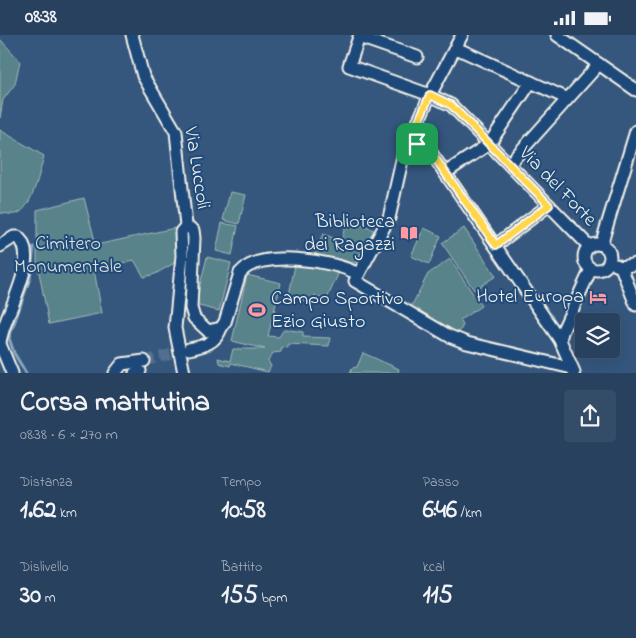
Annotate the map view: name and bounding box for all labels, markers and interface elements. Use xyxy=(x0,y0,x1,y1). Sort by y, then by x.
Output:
text: 08:38 xyxy=(25,4,57,31)
pin xyxy=(396,123,438,165)
street label: Via Luccoli xyxy=(175,124,217,211)
icon: arrive xyxy=(403,130,431,158)
street label: Via del Forte xyxy=(511,140,603,234)
place label: Biblioteca dei Ragazzi xyxy=(304,208,395,261)
library icon: Biblioteca dei Ragazzi xyxy=(399,223,419,243)
park label: Cimitero Monumentale xyxy=(14,230,122,282)
place label: Hotel Europa xyxy=(476,283,584,312)
place label: Campo Sportivo Ezio Giusto xyxy=(271,285,403,337)
hotel icon: Hotel Europa xyxy=(588,287,608,307)
sports icon: Campo Sportivo Ezio Giusto xyxy=(247,300,267,320)
map controls xyxy=(575,313,620,358)
button: layers xyxy=(575,313,620,358)
text: Corsa mattutina xyxy=(20,383,210,424)
button: share xyxy=(564,390,616,442)
text: 08:38 · 6 × 270 m xyxy=(20,423,118,447)
text: Distanza xyxy=(20,472,73,493)
text: Tempo xyxy=(221,472,261,493)
text: Passo xyxy=(423,472,459,493)
text: 1.62 xyxy=(20,493,56,529)
text: 10:58 xyxy=(221,493,266,529)
text: 6:46 xyxy=(423,493,457,529)
text: km xyxy=(56,503,77,524)
text: /km xyxy=(457,503,482,524)
text: Dislivello xyxy=(20,557,69,578)
text: Battito xyxy=(221,557,262,578)
text: kcal xyxy=(423,557,445,578)
text: 30 xyxy=(20,578,41,614)
text: 155 xyxy=(221,578,258,614)
text: 115 xyxy=(423,578,453,614)
text: m xyxy=(41,588,56,609)
text: bpm xyxy=(258,588,287,609)

